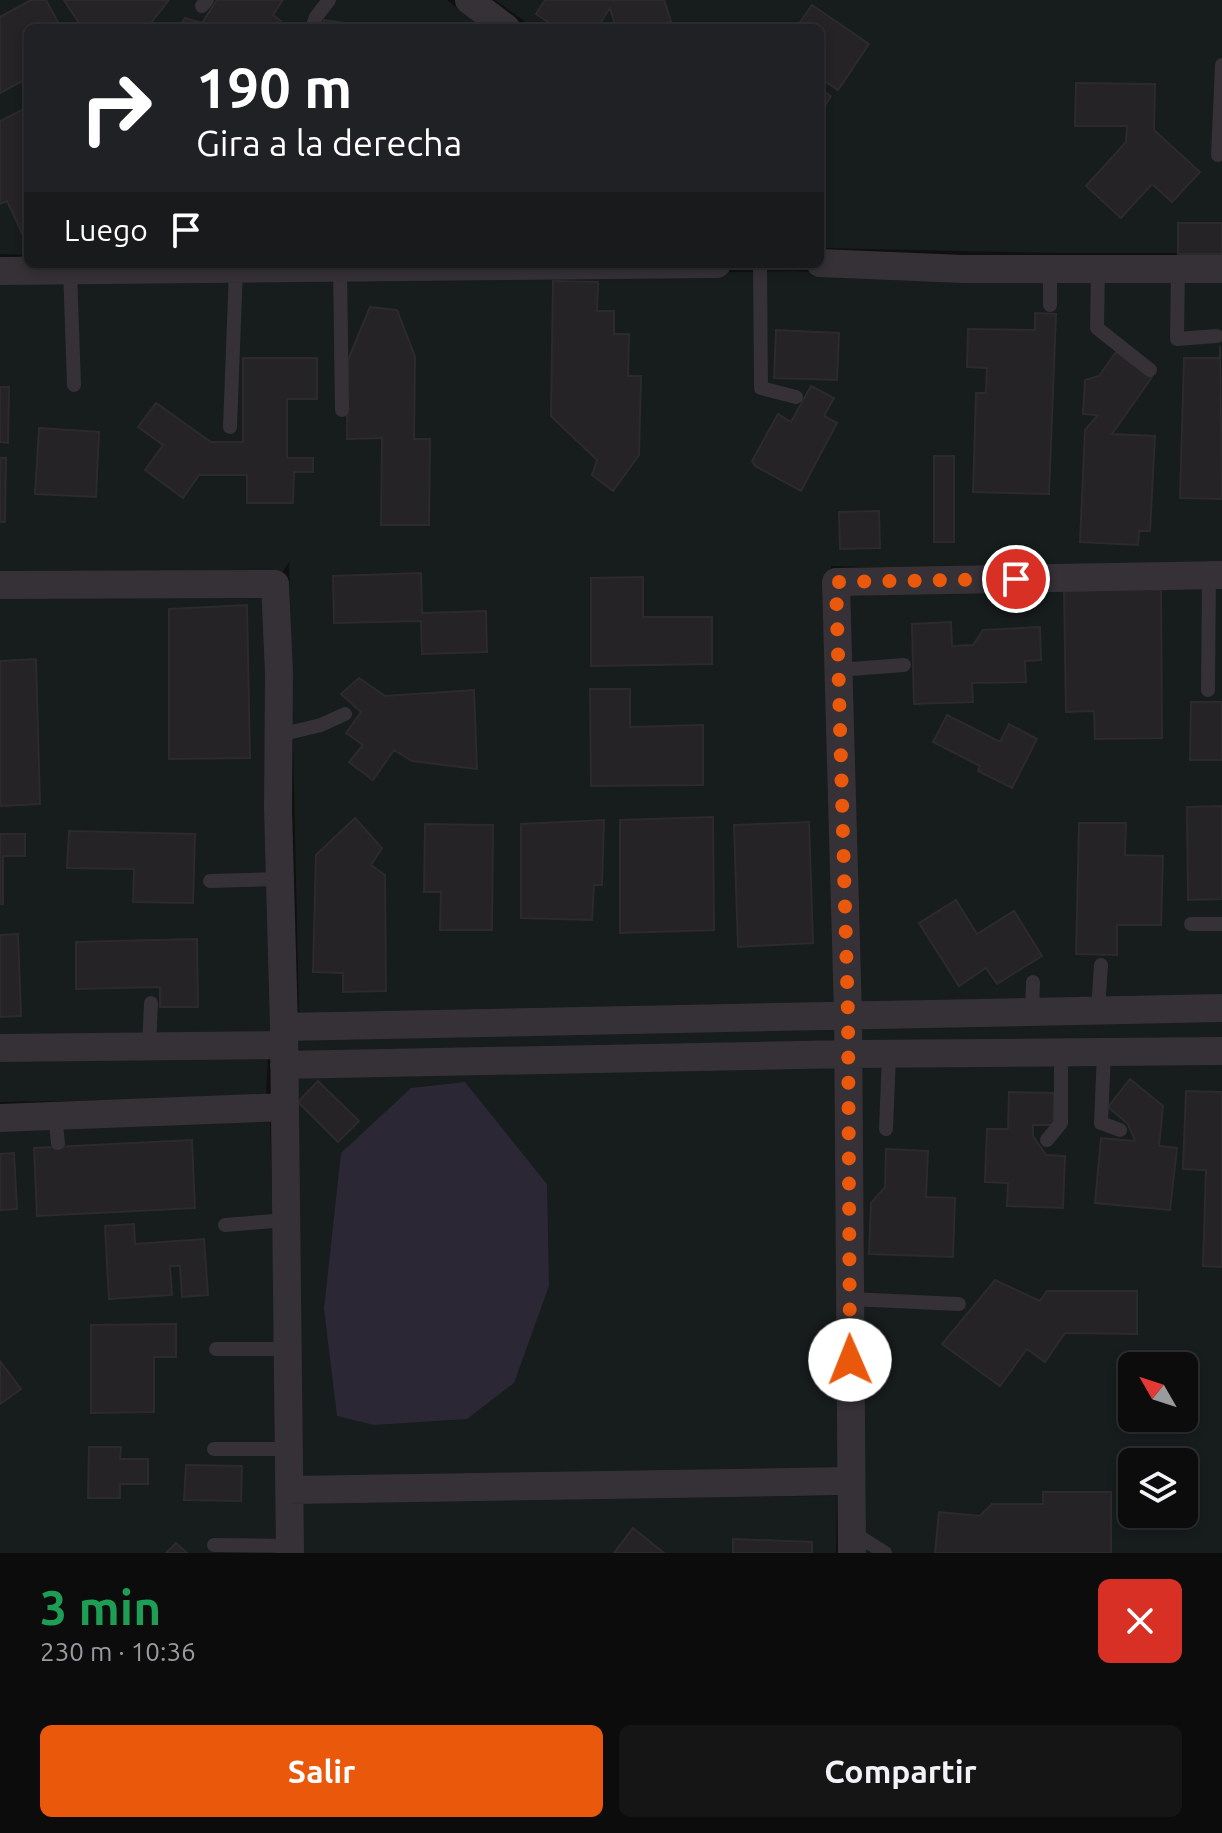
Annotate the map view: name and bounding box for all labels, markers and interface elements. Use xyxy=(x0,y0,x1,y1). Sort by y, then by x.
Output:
icon: right xyxy=(64,56,168,160)
text: 190 m xyxy=(196,56,352,119)
text: Gira a la derecha xyxy=(196,122,462,163)
icon: arrive xyxy=(164,208,208,252)
text: Luego xyxy=(64,213,148,247)
pin xyxy=(982,545,1050,613)
icon: arrive xyxy=(994,557,1038,601)
position arrow xyxy=(808,1318,892,1402)
north arrow xyxy=(1118,1352,1198,1432)
map controls xyxy=(1118,1352,1198,1528)
button: layers xyxy=(1118,1448,1198,1528)
button: close xyxy=(1098,1579,1182,1663)
text: 3 min xyxy=(40,1580,161,1634)
text: 230 m · 10:36 xyxy=(40,1637,196,1666)
button: Salir xyxy=(40,1725,603,1817)
button: Compartir xyxy=(619,1725,1182,1817)

